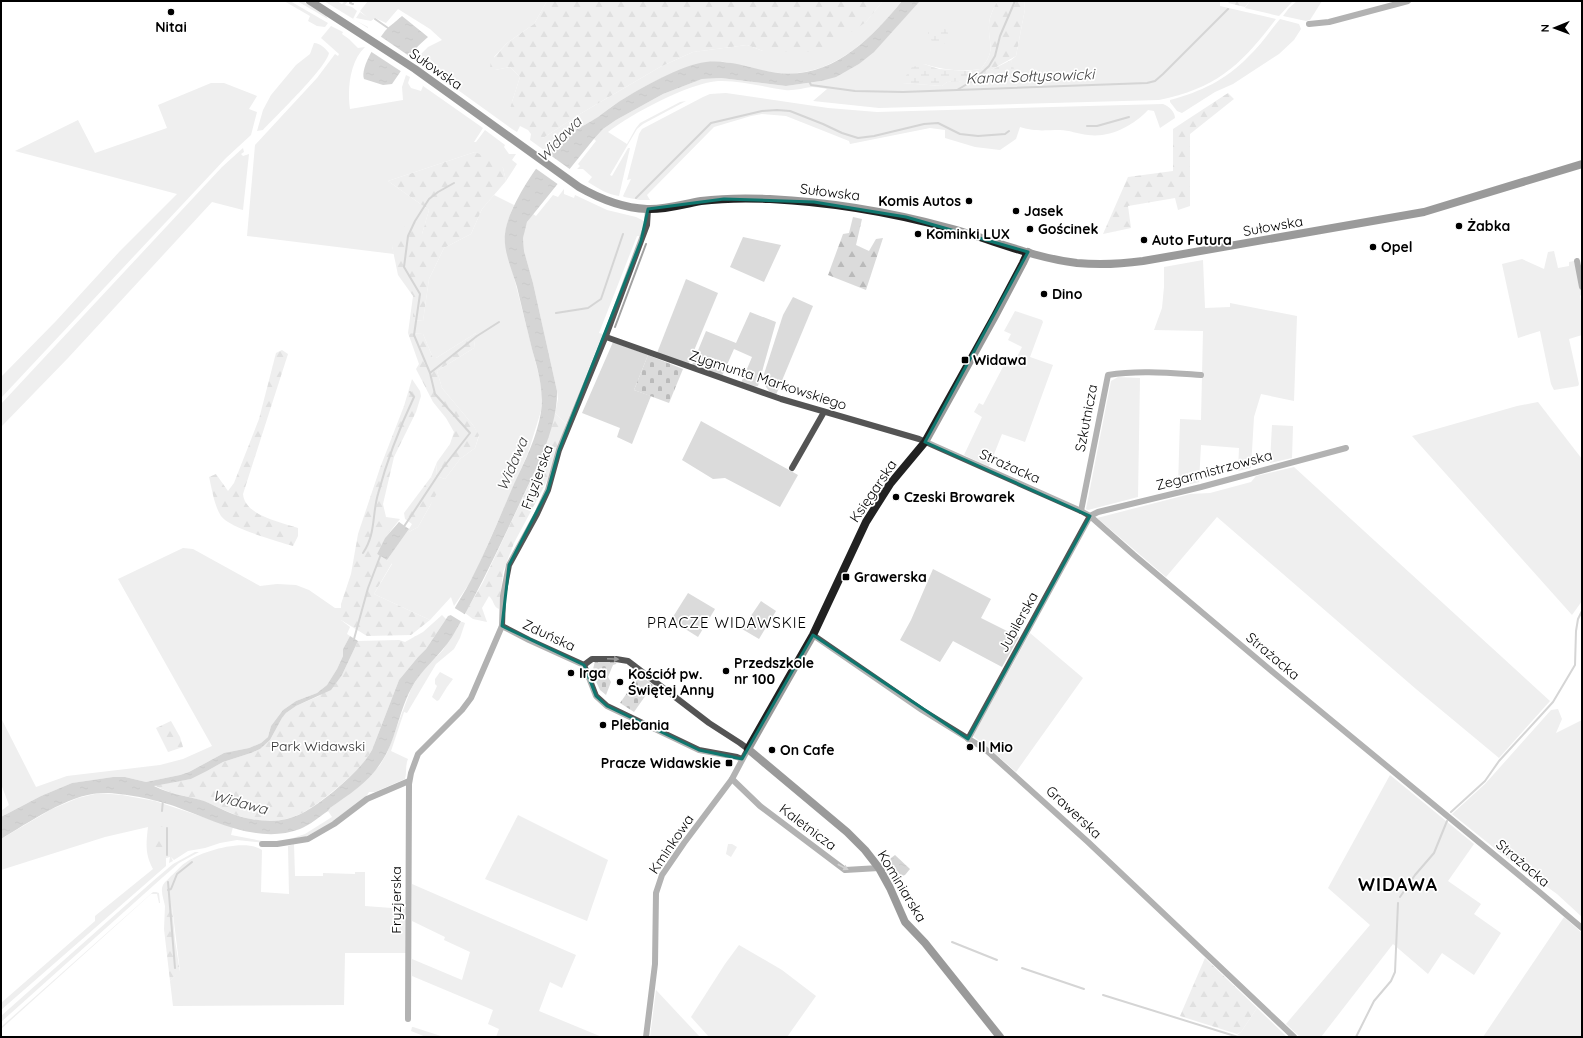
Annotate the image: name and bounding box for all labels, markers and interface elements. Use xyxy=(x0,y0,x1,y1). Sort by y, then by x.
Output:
marker: Nitai xyxy=(166,7,176,17)
north arrow xyxy=(1535,8,1575,48)
place label: Nitai xyxy=(155,18,187,36)
text: N xyxy=(1538,24,1552,32)
street label: Sułowska xyxy=(406,44,466,94)
water label: Kanał Sołtysowicki xyxy=(965,64,1096,88)
water label: Widawa xyxy=(533,112,586,166)
street label: Sułowska xyxy=(799,179,861,205)
place label: Komis Autos xyxy=(878,192,961,210)
marker: Komis Autos xyxy=(964,196,974,206)
place label: Jasek xyxy=(1024,202,1064,220)
marker: Jasek xyxy=(1011,206,1021,216)
street label: Sułowska xyxy=(1242,212,1304,240)
place label: Żabka xyxy=(1467,217,1510,235)
place label: Gościnek xyxy=(1038,220,1098,238)
marker: Żabka xyxy=(1454,221,1464,231)
marker: Gościnek xyxy=(1025,224,1035,234)
place label: Kominki LUX xyxy=(926,225,1010,243)
marker: Kominki LUX xyxy=(913,229,923,239)
place label: Auto Futura xyxy=(1152,231,1232,249)
marker: Auto Futura xyxy=(1139,235,1149,245)
place label: Opel xyxy=(1381,238,1412,256)
marker: Opel xyxy=(1368,242,1378,252)
place label: Dino xyxy=(1052,285,1083,303)
marker: Dino xyxy=(1039,289,1049,299)
street label: Zygmunta Markowskiego xyxy=(687,346,849,414)
place label: Widawa xyxy=(973,351,1027,369)
marker: Widawa xyxy=(960,355,970,365)
street label: Szkutnicza xyxy=(1071,383,1101,453)
water label: Widawa xyxy=(492,434,532,494)
street label: Fryzjerska xyxy=(517,442,557,512)
street label: Strażacka xyxy=(977,445,1043,487)
street label: Zegarmistrzowska xyxy=(1154,446,1274,494)
street label: Księgarska xyxy=(845,456,901,526)
place label: Czeski Browarek xyxy=(904,488,1015,506)
marker: Czeski Browarek xyxy=(891,492,901,502)
place label: Grawerska xyxy=(854,568,927,586)
marker: Grawerska xyxy=(841,572,851,582)
street label: Jubilerska xyxy=(994,589,1042,655)
district label: PRACZE WIDAWSKIE xyxy=(647,613,807,632)
street label: Zduńska xyxy=(520,615,578,655)
street label: Strażacka xyxy=(1242,628,1304,684)
place label: Przedszkole nr 100 xyxy=(734,654,814,688)
one-way arrow xyxy=(607,655,619,662)
place label: Irga xyxy=(579,664,606,682)
place label: Kościół pw. Świętej Anny xyxy=(628,665,714,699)
marker: Przedszkole nr 100 xyxy=(721,666,731,676)
marker: Irga xyxy=(566,668,576,678)
marker: Kościół pw. Świętej Anny xyxy=(615,677,625,687)
place label: Plebania xyxy=(611,716,669,734)
marker: Plebania xyxy=(598,720,608,730)
park label: Park Widawski xyxy=(271,737,365,755)
place label: Il Mio xyxy=(978,738,1013,756)
place label: On Cafe xyxy=(780,741,834,759)
marker: Il Mio xyxy=(965,742,975,752)
marker: On Cafe xyxy=(767,745,777,755)
place label: Pracze Widawskie xyxy=(601,754,721,772)
marker: Pracze Widawskie xyxy=(724,758,734,768)
street label: Grawerska xyxy=(1042,782,1106,842)
water label: Widawa xyxy=(210,786,270,819)
street label: Kaletnicza xyxy=(776,800,840,854)
street label: Kminkowa xyxy=(645,811,697,877)
street label: Strażacka xyxy=(1492,835,1554,891)
street label: Kominiarska xyxy=(873,847,931,925)
one-way arrow xyxy=(837,864,849,870)
street label: Fryzjerska xyxy=(387,866,405,934)
district label: WIDAWA xyxy=(1358,873,1438,896)

